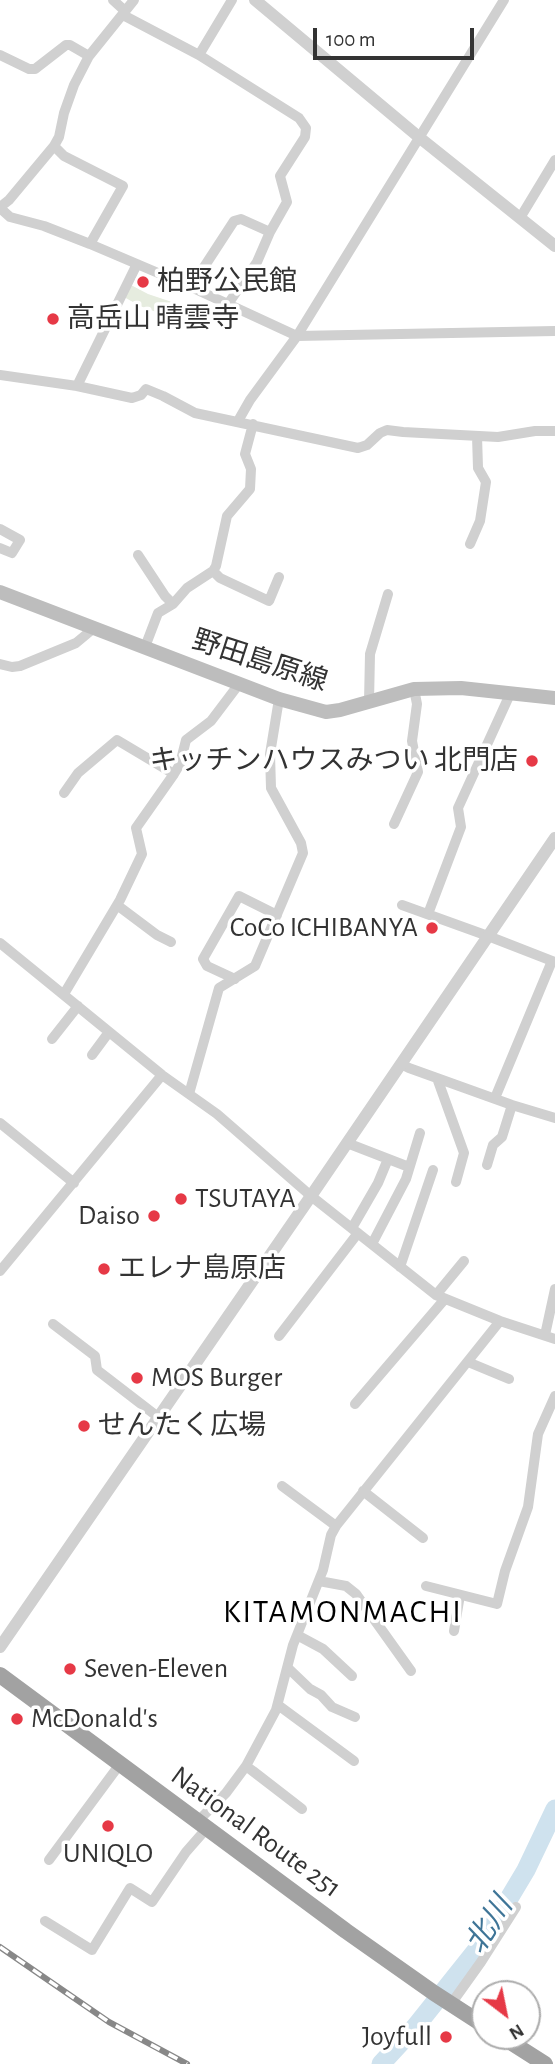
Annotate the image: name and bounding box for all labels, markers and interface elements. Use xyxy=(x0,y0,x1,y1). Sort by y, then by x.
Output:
scale bar xyxy=(317,14,478,58)
text: 100 m xyxy=(326,29,376,50)
place label: 柏野公民館 xyxy=(157,265,297,299)
marker: 柏野公民館 xyxy=(135,274,151,290)
place label: 高岳山 晴雲寺 xyxy=(67,302,240,336)
marker: 高岳山 晴雲寺 xyxy=(45,311,61,327)
street label: 野田島原線 xyxy=(188,623,332,699)
place label: キッチンハウスみつい 北門店 xyxy=(149,744,518,778)
marker: キッチンハウスみつい 北門店 xyxy=(524,753,540,769)
place label: CoCo ICHIBANYA xyxy=(230,911,418,945)
marker: CoCo ICHIBANYA xyxy=(424,920,440,936)
place label: TSUTAYA xyxy=(195,1182,296,1216)
marker: TSUTAYA xyxy=(173,1191,189,1207)
place label: Daiso xyxy=(78,1199,140,1233)
marker: Daiso xyxy=(146,1208,162,1224)
place label: エレナ島原店 xyxy=(118,1252,286,1286)
marker: エレナ島原店 xyxy=(96,1261,112,1277)
place label: MOS Burger xyxy=(151,1361,282,1395)
marker: MOS Burger xyxy=(129,1370,145,1386)
place label: せんたく広場 xyxy=(98,1409,266,1443)
marker: せんたく広場 xyxy=(76,1418,92,1434)
district label: KITAMONMACHI xyxy=(225,1593,461,1631)
place label: Seven-Eleven xyxy=(84,1652,228,1686)
marker: Seven-Eleven xyxy=(62,1661,78,1677)
place label: McDonald's xyxy=(31,1702,158,1736)
marker: McDonald's xyxy=(9,1711,25,1727)
street label: National Route 251 xyxy=(164,1759,348,1905)
marker: UNIQLO xyxy=(100,1818,116,1834)
place label: UNIQLO xyxy=(63,1837,153,1871)
water label: 北川 xyxy=(458,1890,520,1960)
north arrow xyxy=(471,1980,541,2050)
place label: Joyfull xyxy=(362,2020,432,2054)
text: N xyxy=(506,2020,527,2043)
marker: Joyfull xyxy=(438,2029,454,2045)

